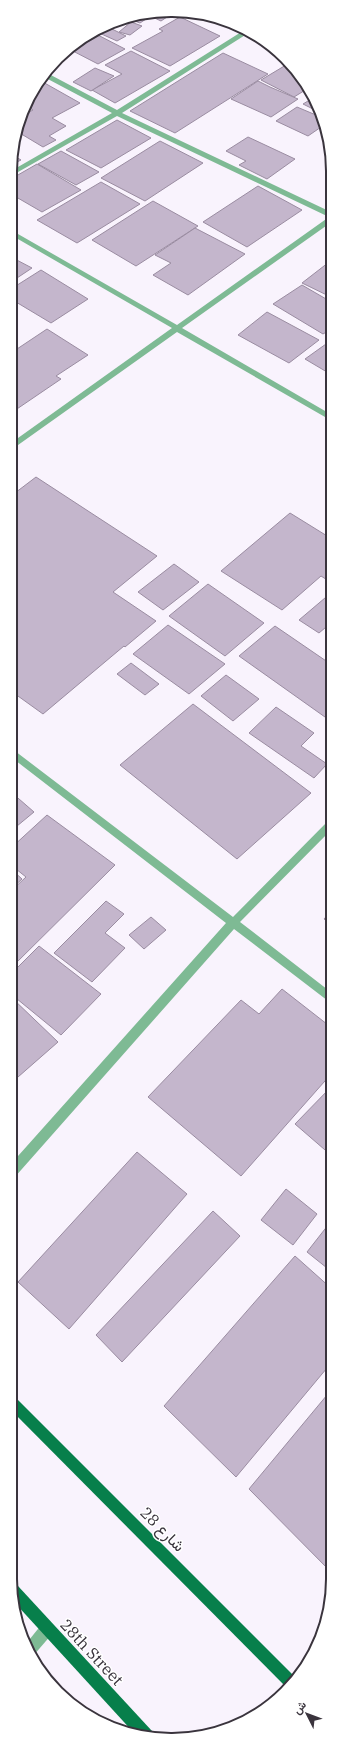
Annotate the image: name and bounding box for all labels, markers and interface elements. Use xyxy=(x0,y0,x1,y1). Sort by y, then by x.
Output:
street label: شارع 28 xyxy=(135,1502,190,1557)
street label: 28th Street xyxy=(56,1615,128,1690)
north arrow xyxy=(287,1694,327,1734)
text: ش xyxy=(290,1698,309,1717)

